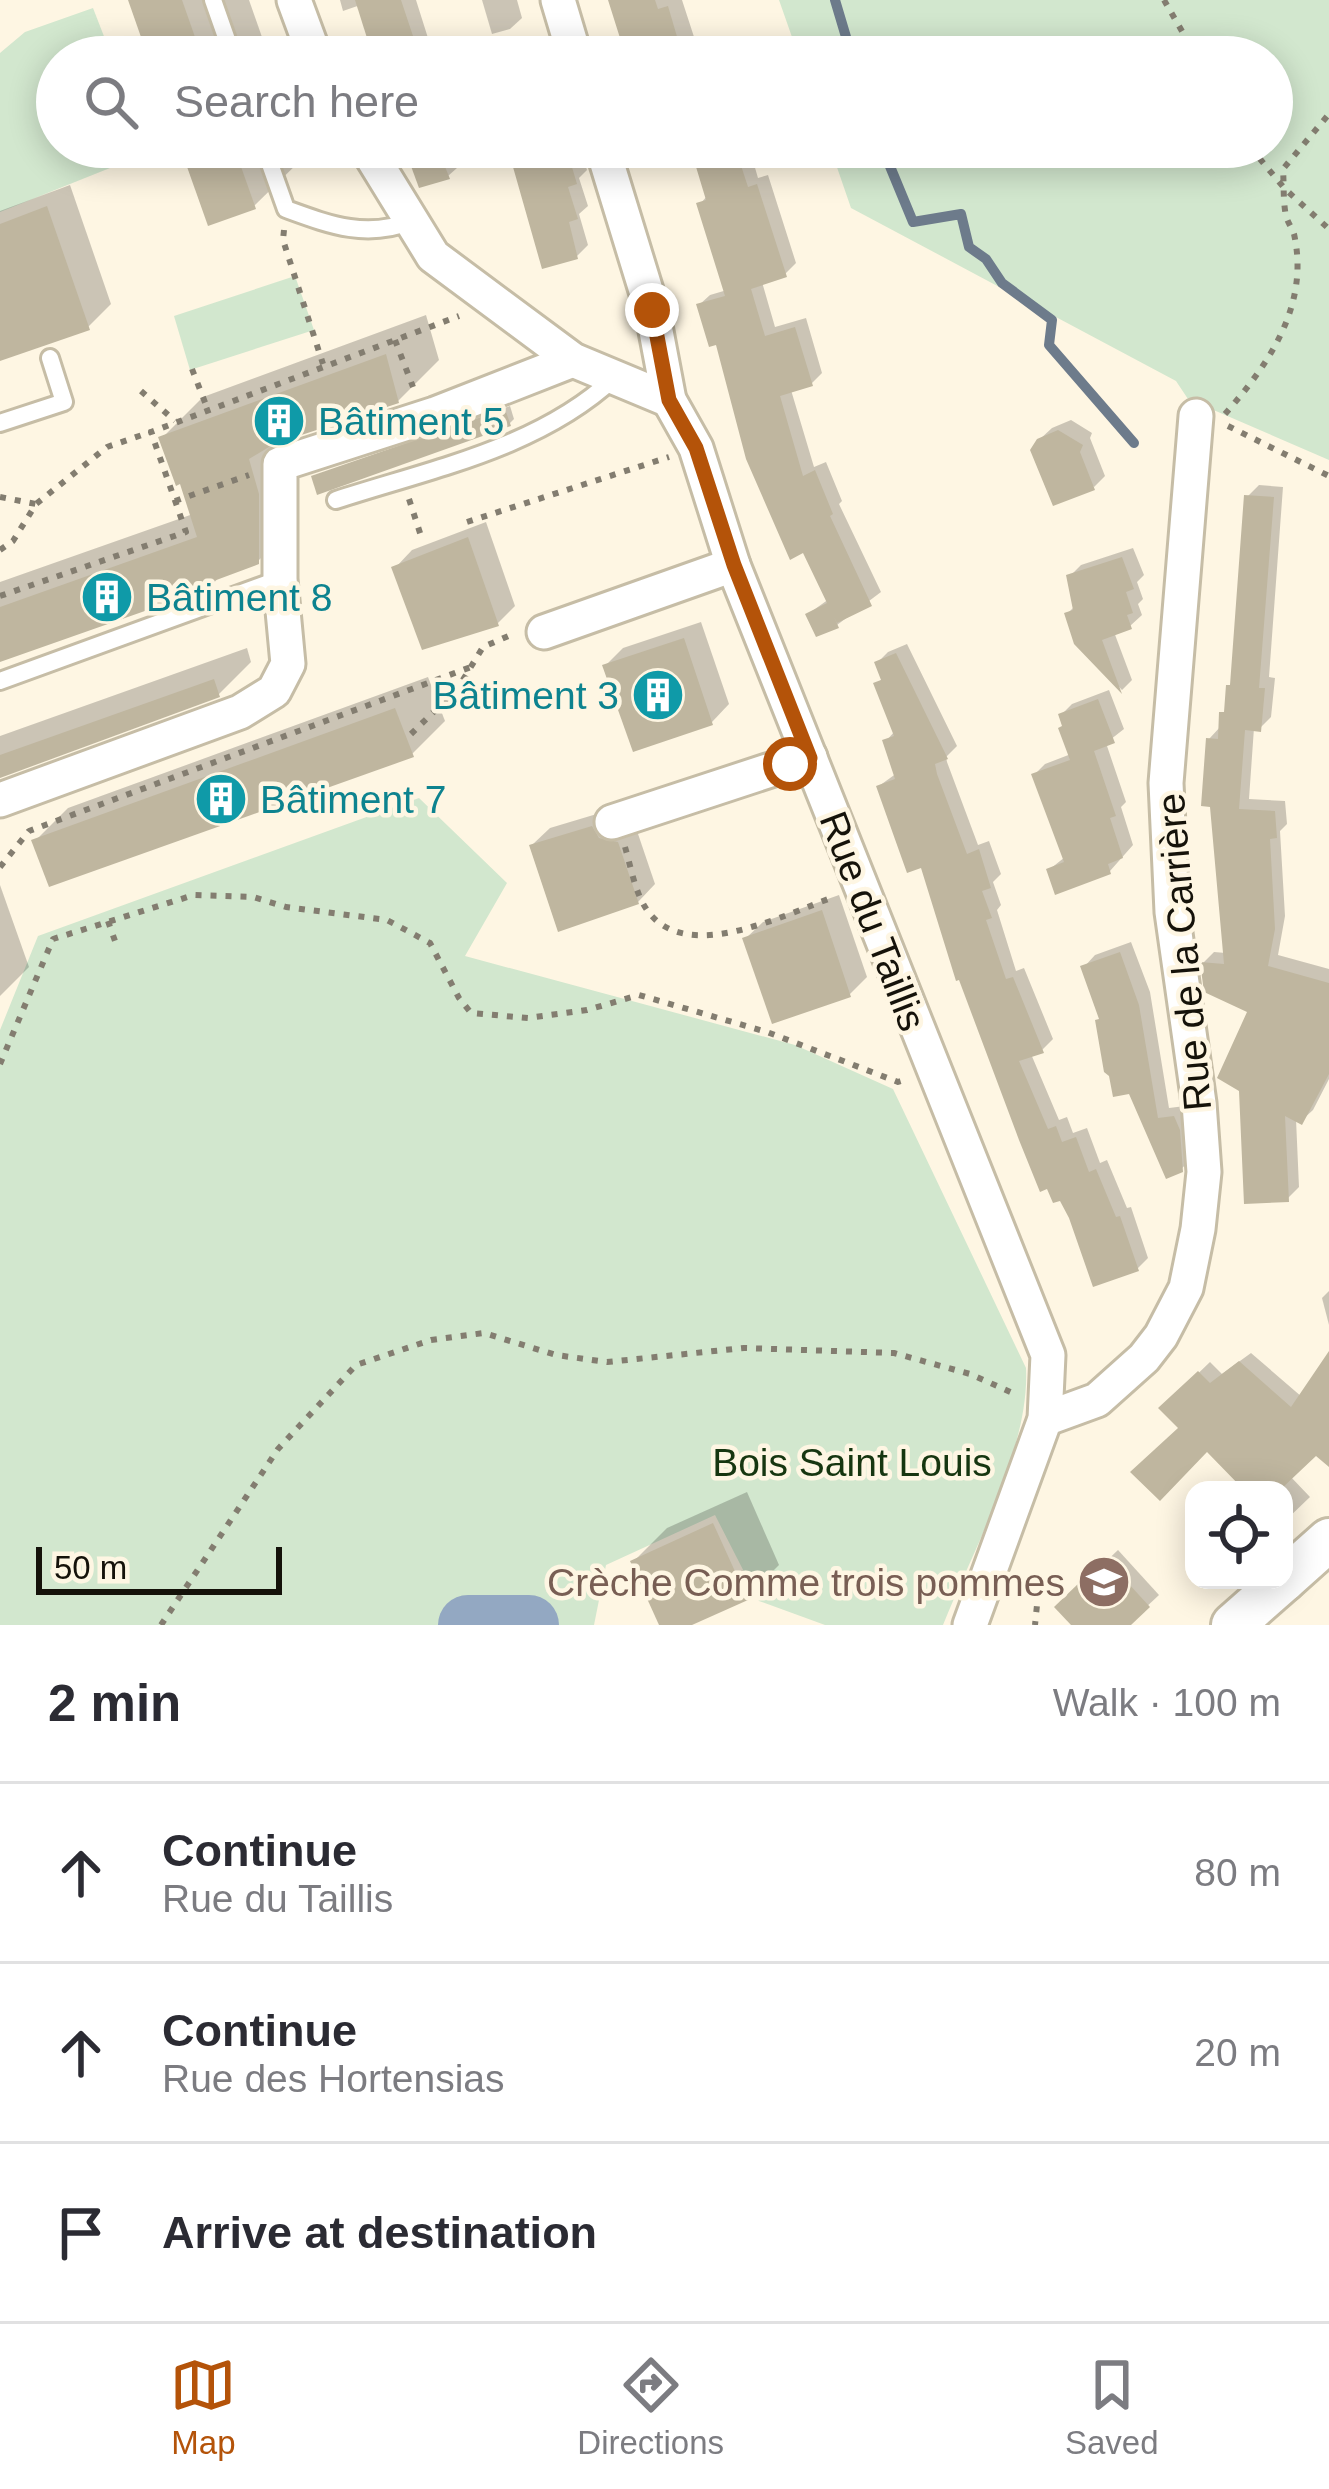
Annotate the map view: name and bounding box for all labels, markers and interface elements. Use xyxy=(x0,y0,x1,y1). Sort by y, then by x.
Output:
search box xyxy=(36,36,1293,168)
icon: search xyxy=(78,69,144,135)
text: Search here xyxy=(174,76,419,127)
route end xyxy=(625,283,679,337)
building icon: Bâtiment 5 xyxy=(251,393,307,449)
place label: Bâtiment 5 xyxy=(318,400,504,443)
building icon: Bâtiment 8 xyxy=(79,569,135,625)
place label: Bâtiment 8 xyxy=(146,576,332,619)
building icon: Bâtiment 3 xyxy=(630,667,686,723)
place label: Bâtiment 3 xyxy=(433,674,619,717)
route start xyxy=(763,737,817,791)
building icon: Bâtiment 7 xyxy=(193,771,249,827)
place label: Bâtiment 7 xyxy=(260,778,446,821)
street label: Rue de la Carrière xyxy=(1149,791,1219,1113)
street label: Rue du Taillis xyxy=(811,805,935,1037)
park label: Bois Saint Louis xyxy=(712,1441,992,1484)
map controls xyxy=(1185,1481,1293,1589)
button: locate xyxy=(1185,1481,1293,1589)
scale bar xyxy=(36,1541,282,1594)
text: 50 m xyxy=(54,1549,127,1586)
school or university icon: Crèche Comme trois pommes xyxy=(1076,1554,1132,1610)
place label: Crèche Comme trois pommes xyxy=(547,1561,1065,1604)
text: 2 min xyxy=(48,1675,181,1732)
text: Walk · 100 m xyxy=(1053,1681,1281,1724)
text: Continue xyxy=(162,1825,357,1876)
icon: ahead xyxy=(48,1840,114,1906)
text: 80 m xyxy=(1194,1851,1281,1894)
text: Rue du Taillis xyxy=(162,1877,393,1920)
text: Continue xyxy=(162,2005,357,2056)
icon: ahead xyxy=(48,2020,114,2086)
text: 20 m xyxy=(1194,2031,1281,2074)
text: Rue des Hortensias xyxy=(162,2057,505,2100)
icon: arrive xyxy=(48,2200,114,2266)
text: Arrive at destination xyxy=(162,2207,597,2258)
tab: Map xyxy=(170,2352,236,2462)
tab: Directions xyxy=(577,2352,724,2462)
tab: Saved xyxy=(1065,2352,1159,2462)

